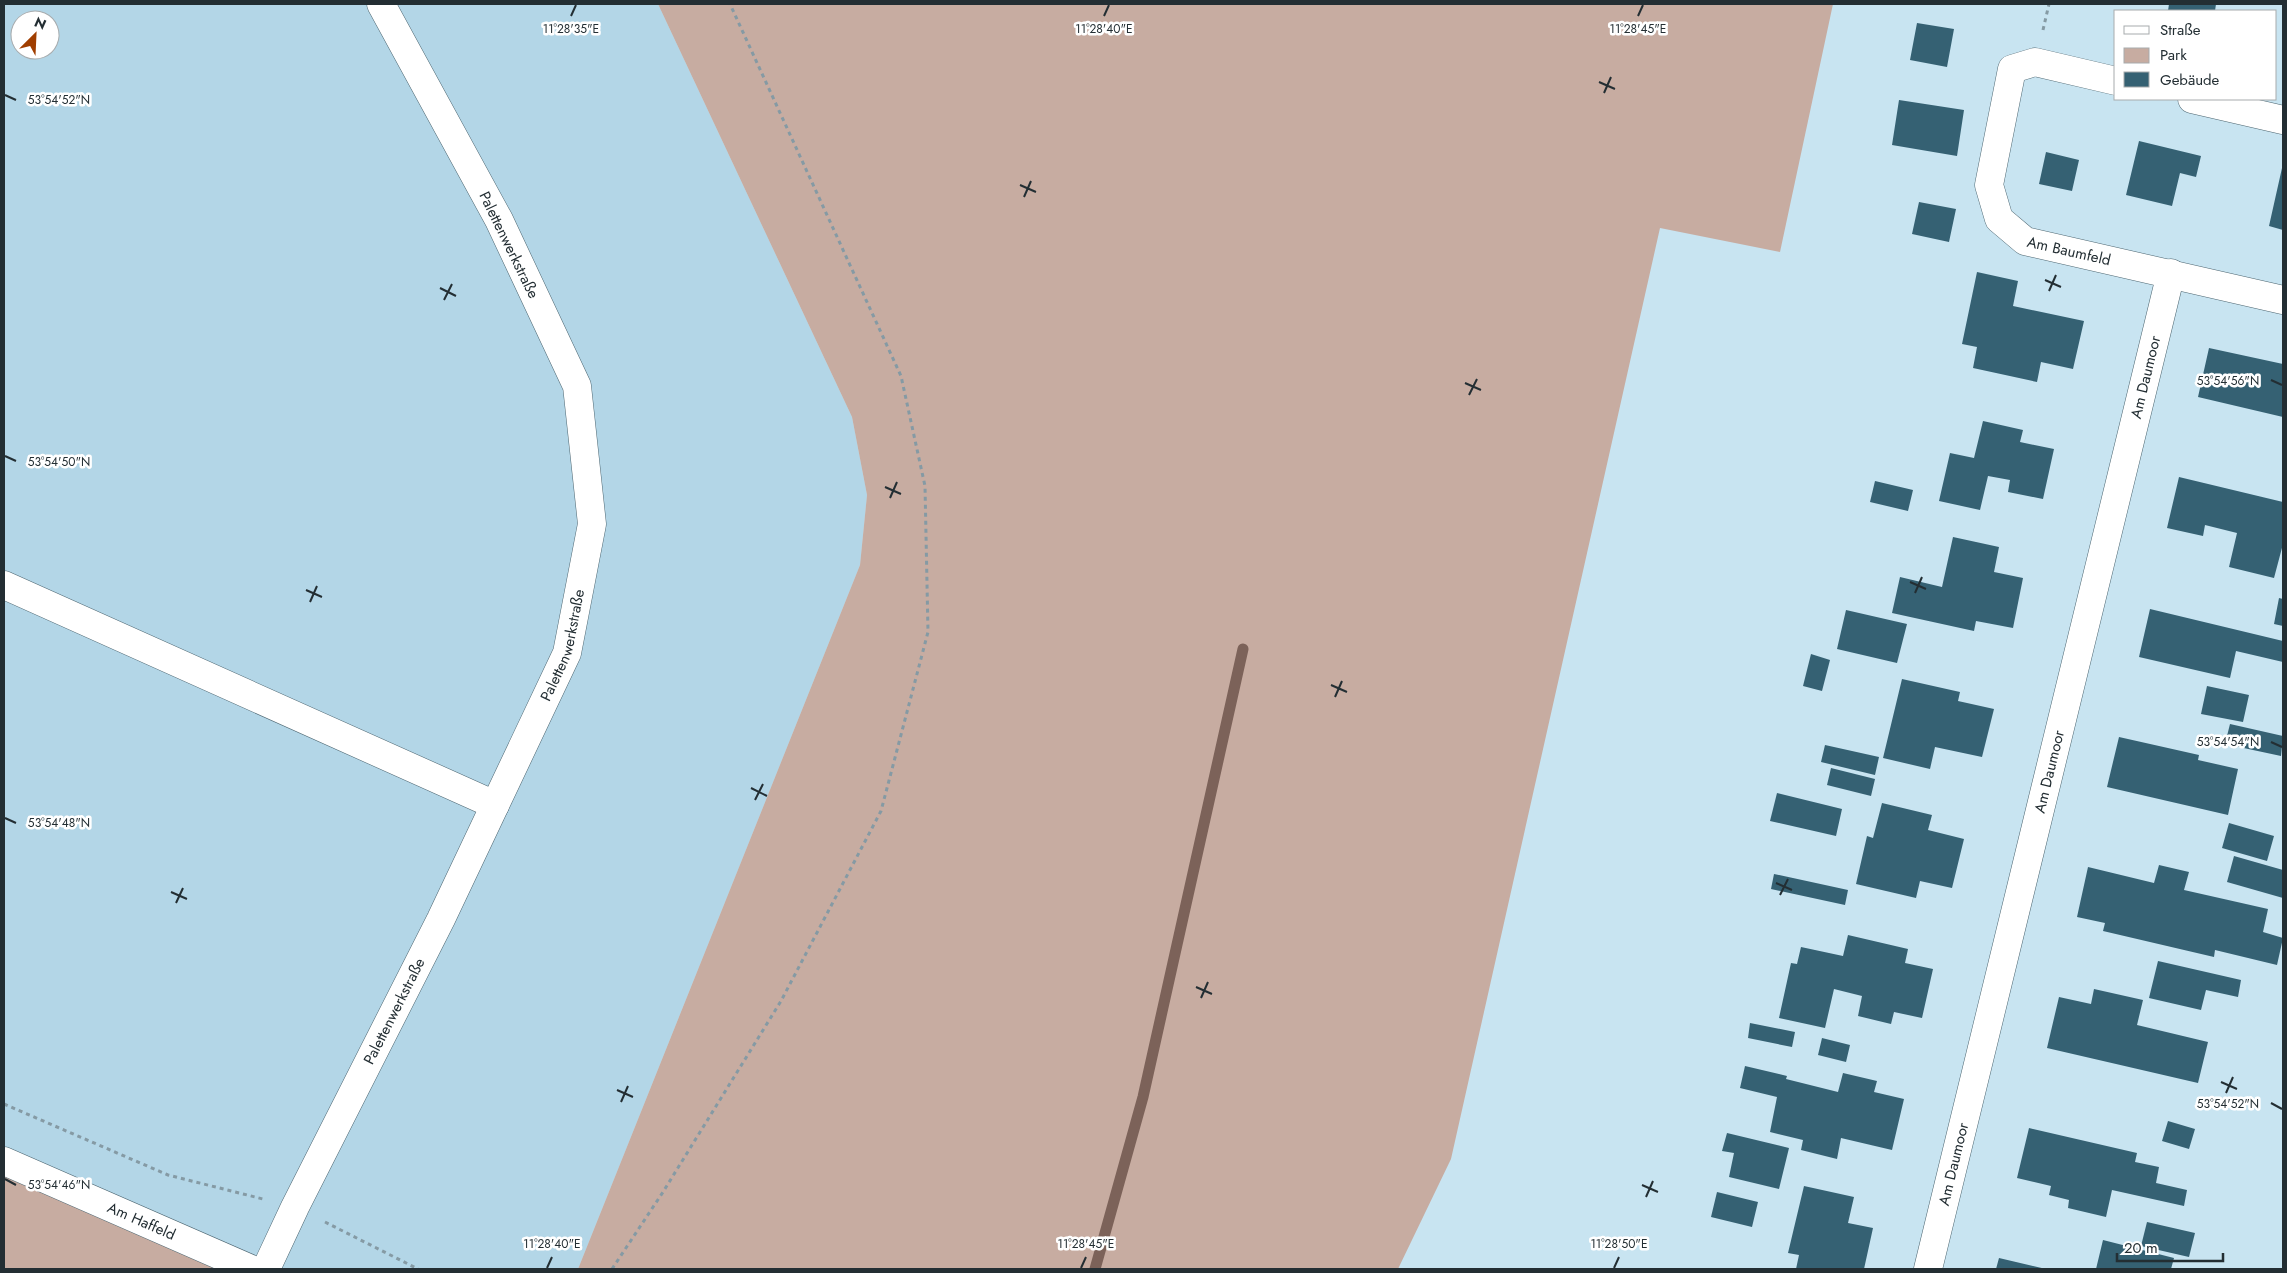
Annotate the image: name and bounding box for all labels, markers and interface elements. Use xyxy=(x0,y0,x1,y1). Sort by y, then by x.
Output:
north arrow xyxy=(10,10,60,60)
legend xyxy=(2114,10,2277,100)
text: N xyxy=(31,12,49,35)
text: Straße xyxy=(2160,19,2201,41)
text: 11°28'35"E xyxy=(543,20,599,38)
text: 11°28'40"E xyxy=(1075,20,1133,38)
text: 11°28'45"E xyxy=(1610,20,1666,38)
text: Park xyxy=(2160,44,2187,66)
text: Gebäude xyxy=(2160,69,2220,91)
text: 53°54'52"N xyxy=(28,91,90,109)
street label: Palettenwerkstraße xyxy=(474,188,545,302)
street label: Am Baumfeld xyxy=(2025,231,2113,271)
street label: Am Daumoor xyxy=(2125,333,2167,421)
text: 53°54'56"N xyxy=(2197,372,2259,390)
text: 53°54'50"N xyxy=(28,453,90,471)
street label: Palettenwerkstraße xyxy=(535,587,590,705)
street label: Am Daumoor xyxy=(2029,727,2070,815)
text: 53°54'54"N xyxy=(2197,733,2259,751)
text: 53°54'48"N xyxy=(28,814,90,832)
street label: Palettenwerkstraße xyxy=(358,954,431,1068)
text: 53°54'52"N xyxy=(2197,1095,2259,1113)
street label: Am Daumoor xyxy=(1933,1120,1975,1208)
text: 53°54'46"N xyxy=(28,1176,90,1194)
street label: Am Haffeld xyxy=(104,1197,179,1246)
scale bar xyxy=(2117,1230,2223,1262)
text: 11°28'40"E xyxy=(523,1235,581,1253)
text: 11°28'45"E xyxy=(1058,1235,1114,1253)
text: 11°28'50"E xyxy=(1590,1235,1648,1253)
text: 20 m xyxy=(2124,1237,2158,1259)

